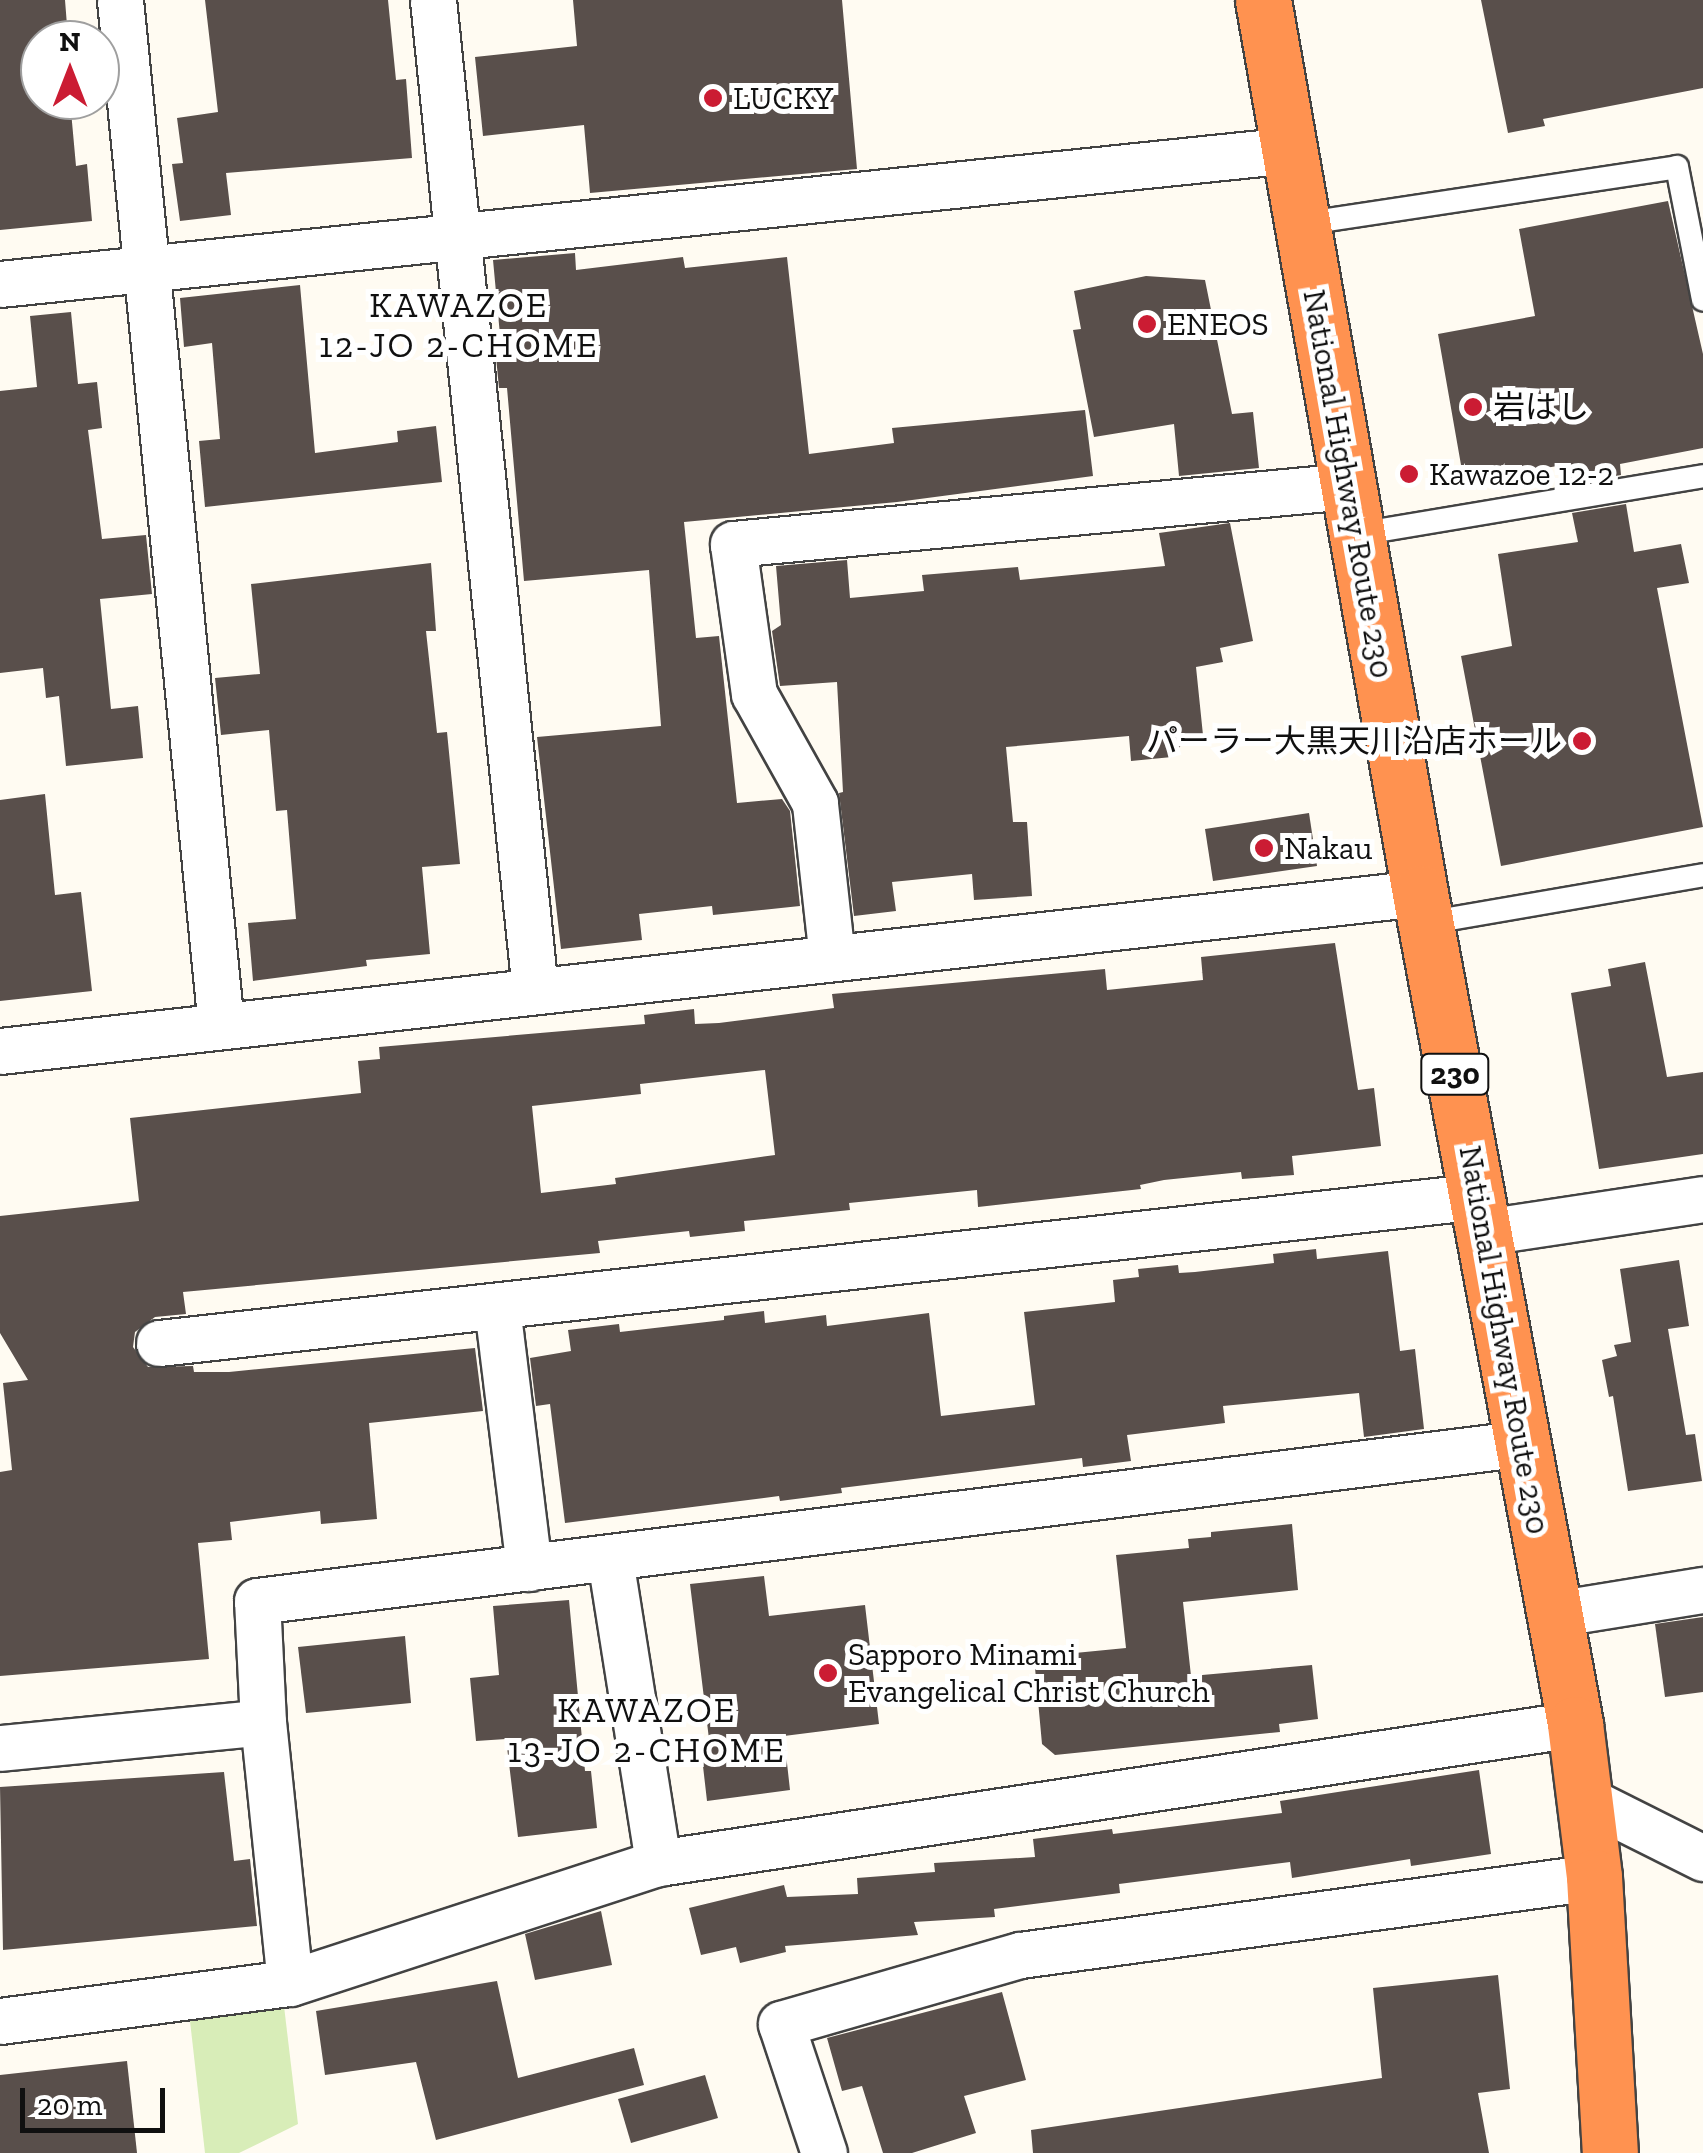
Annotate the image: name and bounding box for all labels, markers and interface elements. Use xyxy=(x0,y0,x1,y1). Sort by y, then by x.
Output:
north arrow xyxy=(20,20,120,120)
text: N xyxy=(59,25,81,58)
place label: LUCKY xyxy=(733,79,833,117)
marker: LUCKY xyxy=(702,87,724,109)
district label: KAWAZOE 12-JO 2-CHOME xyxy=(319,284,599,366)
street label: National Highway Route 230 xyxy=(1295,286,1401,682)
place label: ENEOS xyxy=(1167,305,1269,343)
marker: ENEOS xyxy=(1136,313,1158,335)
place label: 岩はし xyxy=(1493,388,1589,426)
marker: 岩はし xyxy=(1462,396,1484,418)
place label: Kawazoe 12-2 xyxy=(1429,455,1614,493)
marker: Kawazoe 12-2 xyxy=(1398,463,1420,485)
place label: パーラー大黒天川沿店ホール xyxy=(1146,722,1562,760)
marker: パーラー大黒天川沿店ホール xyxy=(1571,730,1593,752)
place label: Nakau xyxy=(1284,829,1372,867)
marker: Nakau xyxy=(1253,837,1275,859)
road number: 230 xyxy=(1420,1049,1490,1099)
street label: National Highway Route 230 xyxy=(1451,1142,1557,1538)
place label: Sapporo Minami Evangelical Christ Church xyxy=(848,1636,1210,1711)
marker: Sapporo Minami Evangelical Christ Church xyxy=(817,1662,839,1684)
district label: KAWAZOE 13-JO 2-CHOME xyxy=(508,1689,786,1771)
scale bar xyxy=(25,2068,170,2130)
text: 20 m xyxy=(37,2087,102,2123)

